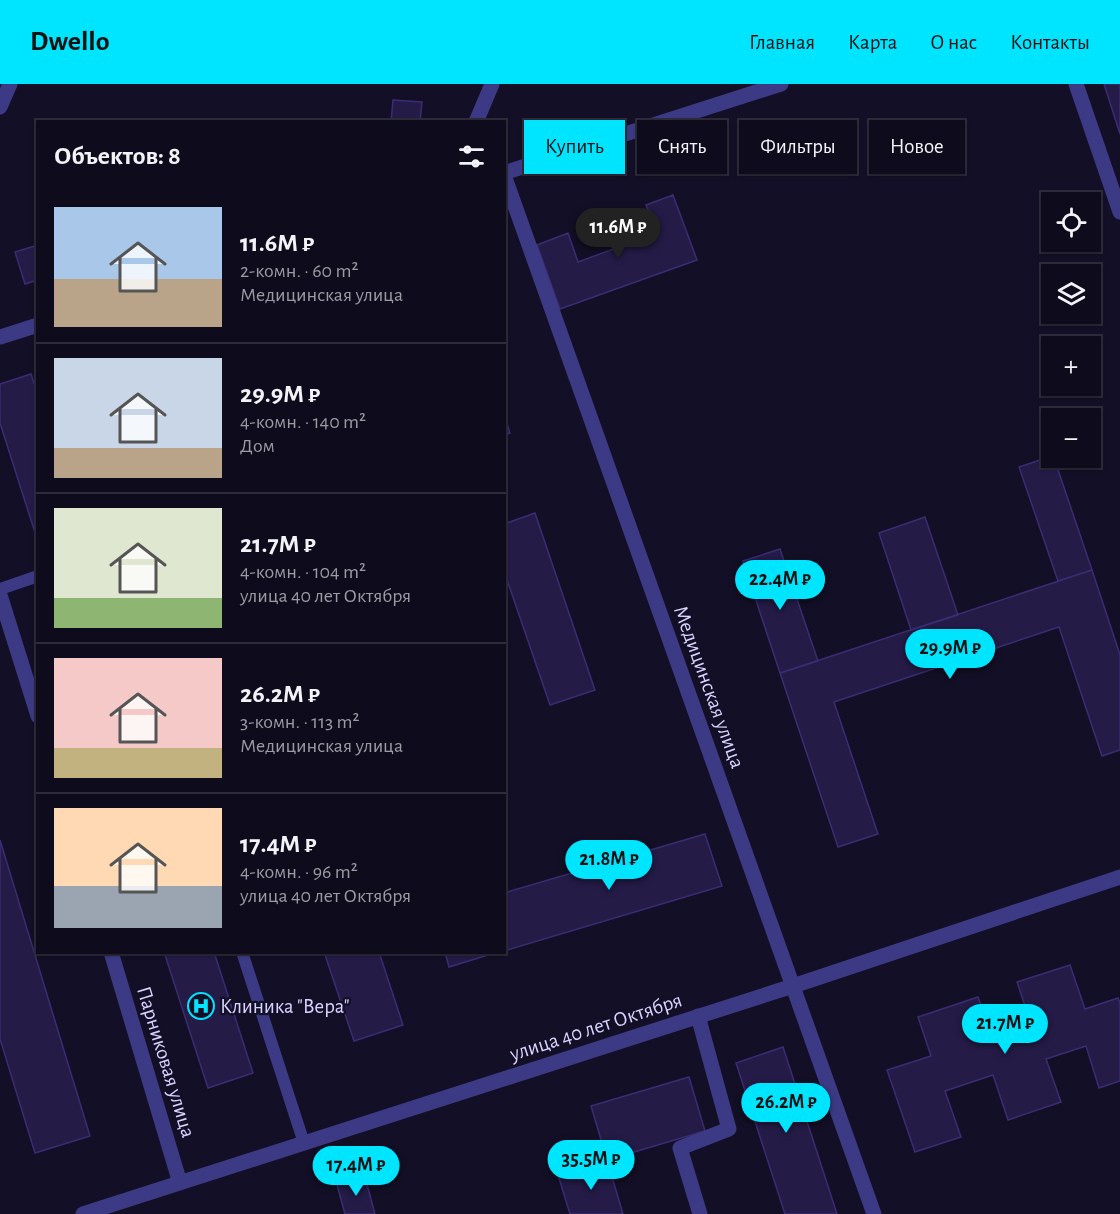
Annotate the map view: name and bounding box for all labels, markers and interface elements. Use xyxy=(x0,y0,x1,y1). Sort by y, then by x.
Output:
text: Dwello xyxy=(30,28,109,56)
text: Главная xyxy=(749,32,815,53)
text: Карта xyxy=(848,32,897,53)
text: О нас xyxy=(930,32,977,53)
text: Контакты xyxy=(1010,32,1090,53)
chip: Купить xyxy=(524,120,625,174)
chip: Снять xyxy=(637,120,727,174)
chip: Фильтры xyxy=(739,120,857,174)
chip: Новое xyxy=(869,120,965,174)
icon: filters xyxy=(455,140,488,173)
text: Объектов: 8 xyxy=(54,143,181,169)
map controls xyxy=(1041,192,1101,468)
button: locate xyxy=(1041,192,1101,252)
pin: 11.6M ₽ xyxy=(563,208,673,259)
text: 11.6M ₽ xyxy=(590,217,646,237)
text: 11.6M ₽ xyxy=(240,230,314,256)
icon: home xyxy=(102,231,174,303)
text: 2-комн. · 60 m² xyxy=(240,261,358,281)
button: layers xyxy=(1041,264,1101,324)
text: Медицинская улица xyxy=(240,285,403,305)
button: + xyxy=(1041,336,1101,396)
text: 29.9M ₽ xyxy=(240,381,320,407)
icon: home xyxy=(102,382,174,454)
button: − xyxy=(1041,408,1101,468)
text: 4-комн. · 140 m² xyxy=(240,412,366,432)
text: Дом xyxy=(240,436,275,456)
text: 21.7M ₽ xyxy=(240,531,316,557)
icon: home xyxy=(102,532,174,604)
pin: 22.4M ₽ xyxy=(725,560,835,611)
text: 4-комн. · 104 m² xyxy=(240,562,366,582)
text: 22.4M ₽ xyxy=(749,569,811,589)
text: улица 40 лет Октября xyxy=(240,586,411,606)
street label: Медицинская улица xyxy=(670,603,748,771)
pin: 29.9M ₽ xyxy=(895,629,1005,680)
text: 29.9M ₽ xyxy=(919,638,981,658)
text: 26.2M ₽ xyxy=(240,681,320,707)
icon: home xyxy=(102,682,174,754)
text: 3-комн. · 113 m² xyxy=(240,712,360,732)
text: Медицинская улица xyxy=(240,736,403,756)
text: 17.4M ₽ xyxy=(240,831,316,857)
icon: home xyxy=(102,832,174,904)
pin: 21.8M ₽ xyxy=(554,840,664,891)
text: 21.8M ₽ xyxy=(579,849,639,869)
text: 4-комн. · 96 m² xyxy=(240,862,358,882)
text: улица 40 лет Октября xyxy=(240,886,411,906)
street label: Парниковая улица xyxy=(133,984,199,1141)
street label: улица 40 лет Октября xyxy=(506,989,685,1065)
hospital icon: Клиника "Вера" xyxy=(186,991,216,1021)
place label: Клиника "Вера" xyxy=(220,996,350,1017)
pin: 21.7M ₽ xyxy=(950,1004,1060,1055)
text: 21.7M ₽ xyxy=(976,1013,1034,1033)
pin: 26.2M ₽ xyxy=(731,1083,841,1134)
text: 26.2M ₽ xyxy=(755,1092,817,1112)
pin: 35.5M ₽ xyxy=(536,1140,646,1191)
pin: 17.4M ₽ xyxy=(301,1146,411,1197)
text: 35.5M ₽ xyxy=(562,1149,620,1169)
text: 17.4M ₽ xyxy=(327,1155,385,1175)

